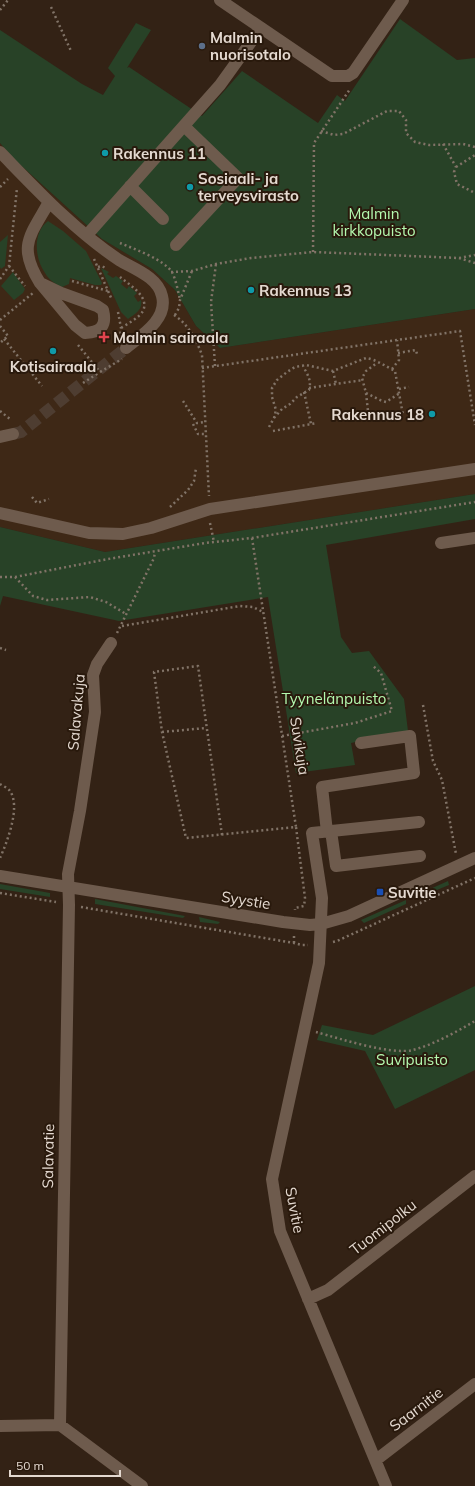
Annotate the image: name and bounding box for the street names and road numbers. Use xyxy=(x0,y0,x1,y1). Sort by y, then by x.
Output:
street label: Salavakuja xyxy=(63,673,89,751)
street label: Suvikuja xyxy=(286,716,314,776)
street label: Syystie xyxy=(220,887,272,913)
street label: Salavatie xyxy=(38,1124,58,1188)
street label: Suvitie xyxy=(281,1185,309,1235)
street label: Tuomipolku xyxy=(346,1195,420,1259)
street label: Saarnitie xyxy=(385,1383,447,1435)

